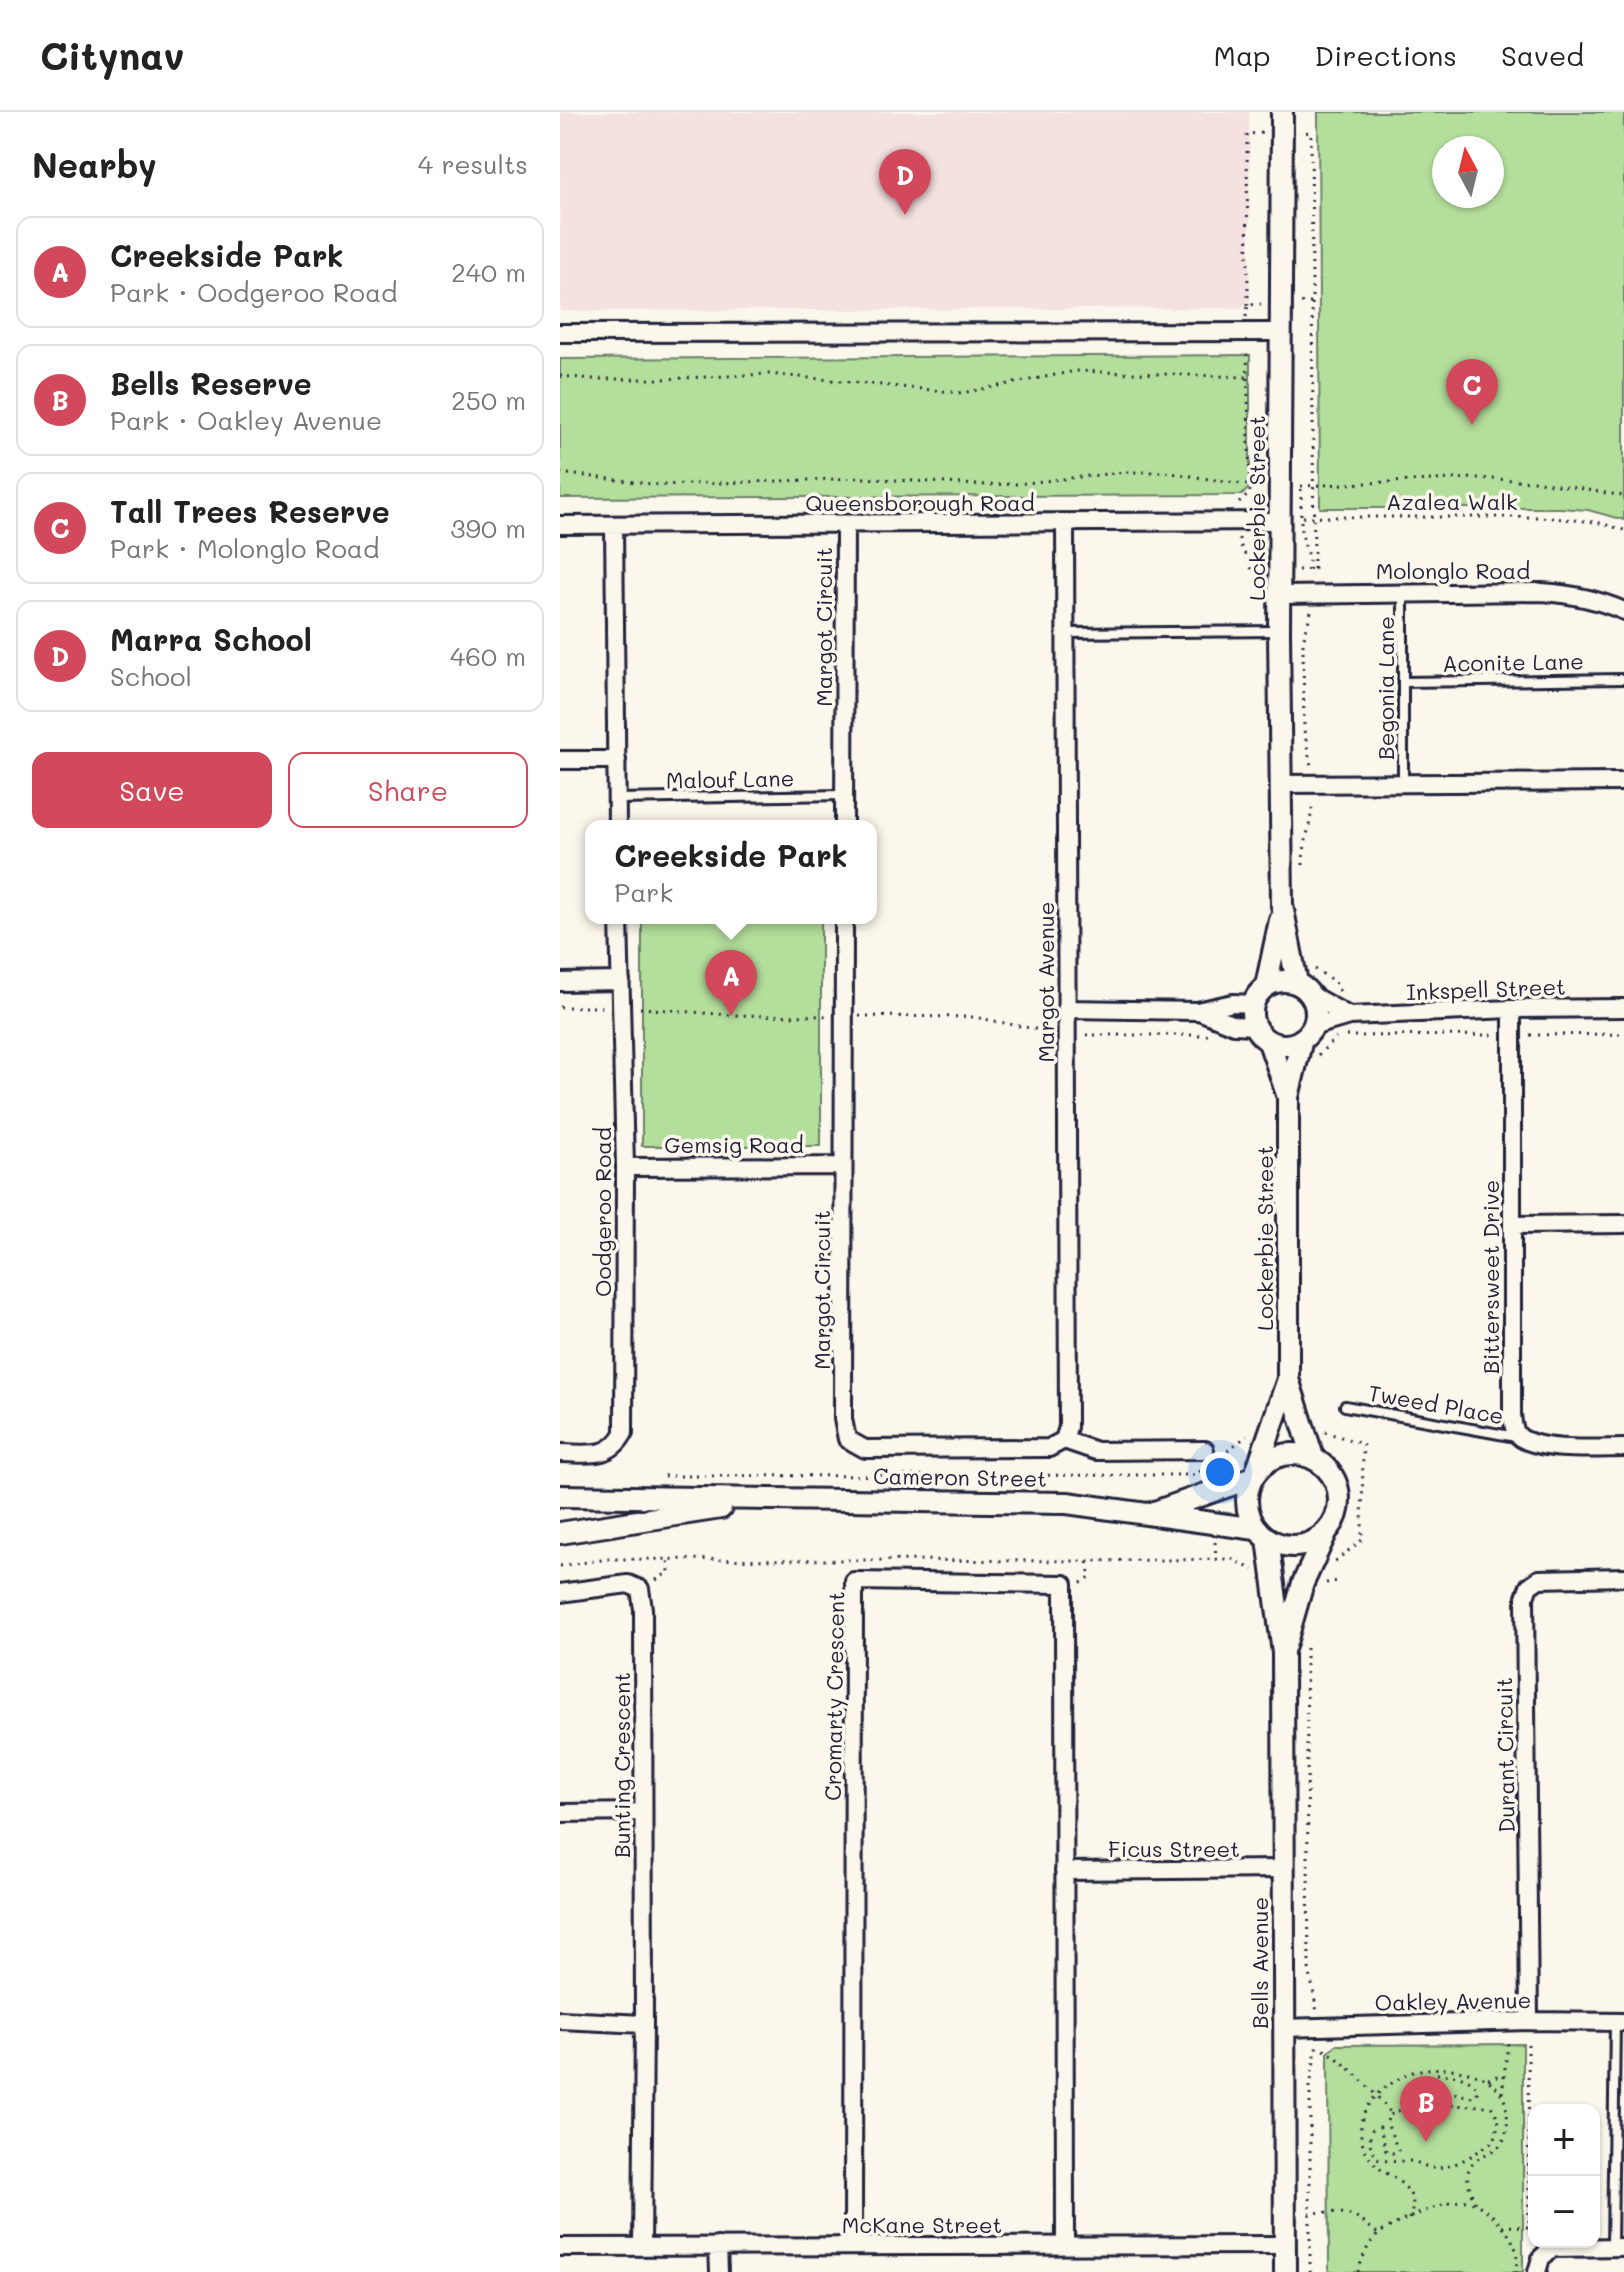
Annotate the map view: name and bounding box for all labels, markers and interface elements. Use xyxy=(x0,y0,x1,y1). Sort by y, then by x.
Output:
text: Citynav xyxy=(40,30,184,80)
text: Map xyxy=(1214,37,1271,73)
text: Directions xyxy=(1315,37,1457,73)
text: Saved xyxy=(1501,37,1584,73)
north arrow xyxy=(1432,136,1504,208)
text: Nearby xyxy=(32,142,157,187)
text: 4 results xyxy=(418,147,528,181)
pin: D xyxy=(879,149,931,215)
text: Creekside Park xyxy=(110,235,343,275)
text: A xyxy=(51,255,69,289)
text: 240 m xyxy=(451,255,526,289)
text: Park · Oodgeroo Road xyxy=(110,275,398,309)
pin: C xyxy=(1446,359,1498,425)
text: Bells Reserve xyxy=(110,363,312,403)
text: B xyxy=(51,383,69,417)
text: 250 m xyxy=(451,383,526,417)
text: Park · Oakley Avenue xyxy=(110,403,382,437)
street label: Lockerbie Street xyxy=(1242,415,1271,601)
street label: Azalea Walk xyxy=(1386,487,1518,516)
street label: Queensborough Road xyxy=(805,488,1035,517)
text: Tall Trees Reserve xyxy=(110,491,390,531)
text: C xyxy=(50,511,70,545)
text: 390 m xyxy=(450,511,526,545)
text: Park · Molonglo Road xyxy=(110,531,380,565)
street label: Margot Circuit xyxy=(809,547,838,707)
street label: Molonglo Road xyxy=(1376,556,1530,585)
street label: Begonia Lane xyxy=(1371,616,1400,760)
text: Marra School xyxy=(110,619,312,659)
text: D xyxy=(51,639,69,673)
text: 460 m xyxy=(450,639,526,673)
street label: Aconite Lane xyxy=(1442,646,1584,678)
text: School xyxy=(110,659,192,693)
button: Save xyxy=(32,752,272,828)
button: Share xyxy=(288,752,528,828)
street label: Malouf Lane xyxy=(665,763,795,795)
popup xyxy=(585,820,877,924)
text: Creekside Park xyxy=(614,835,848,875)
text: Park xyxy=(614,875,673,909)
street label: Margot Avenue xyxy=(1031,902,1060,1062)
pin: A xyxy=(705,950,757,1016)
street label: Inkspell Street xyxy=(1406,972,1566,1006)
street label: Oodgeroo Road xyxy=(588,1127,617,1297)
street label: Gemsig Road xyxy=(664,1130,804,1159)
street label: Lockerbie Street xyxy=(1250,1145,1279,1331)
street label: Bittersweet Drive xyxy=(1476,1180,1505,1374)
street label: Margot Circuit xyxy=(807,1210,836,1370)
street label: Tweed Place xyxy=(1366,1378,1506,1430)
your location xyxy=(1200,1452,1240,1492)
street label: Cameron Street xyxy=(873,1461,1047,1493)
street label: Cromarty Crescent xyxy=(818,1591,850,1801)
street label: Bunting Crescent xyxy=(607,1672,636,1858)
street label: Durant Circuit xyxy=(1489,1677,1521,1833)
street label: Ficus Street xyxy=(1108,1834,1240,1863)
street label: Bells Avenue xyxy=(1245,1897,1274,2029)
street label: Oakley Avenue xyxy=(1374,1985,1532,2017)
pin: B xyxy=(1400,2076,1452,2142)
map controls xyxy=(1528,2104,1600,2248)
button: + xyxy=(1528,2104,1600,2176)
button: − xyxy=(1528,2176,1600,2248)
street label: McKane Street xyxy=(842,2210,1002,2239)

